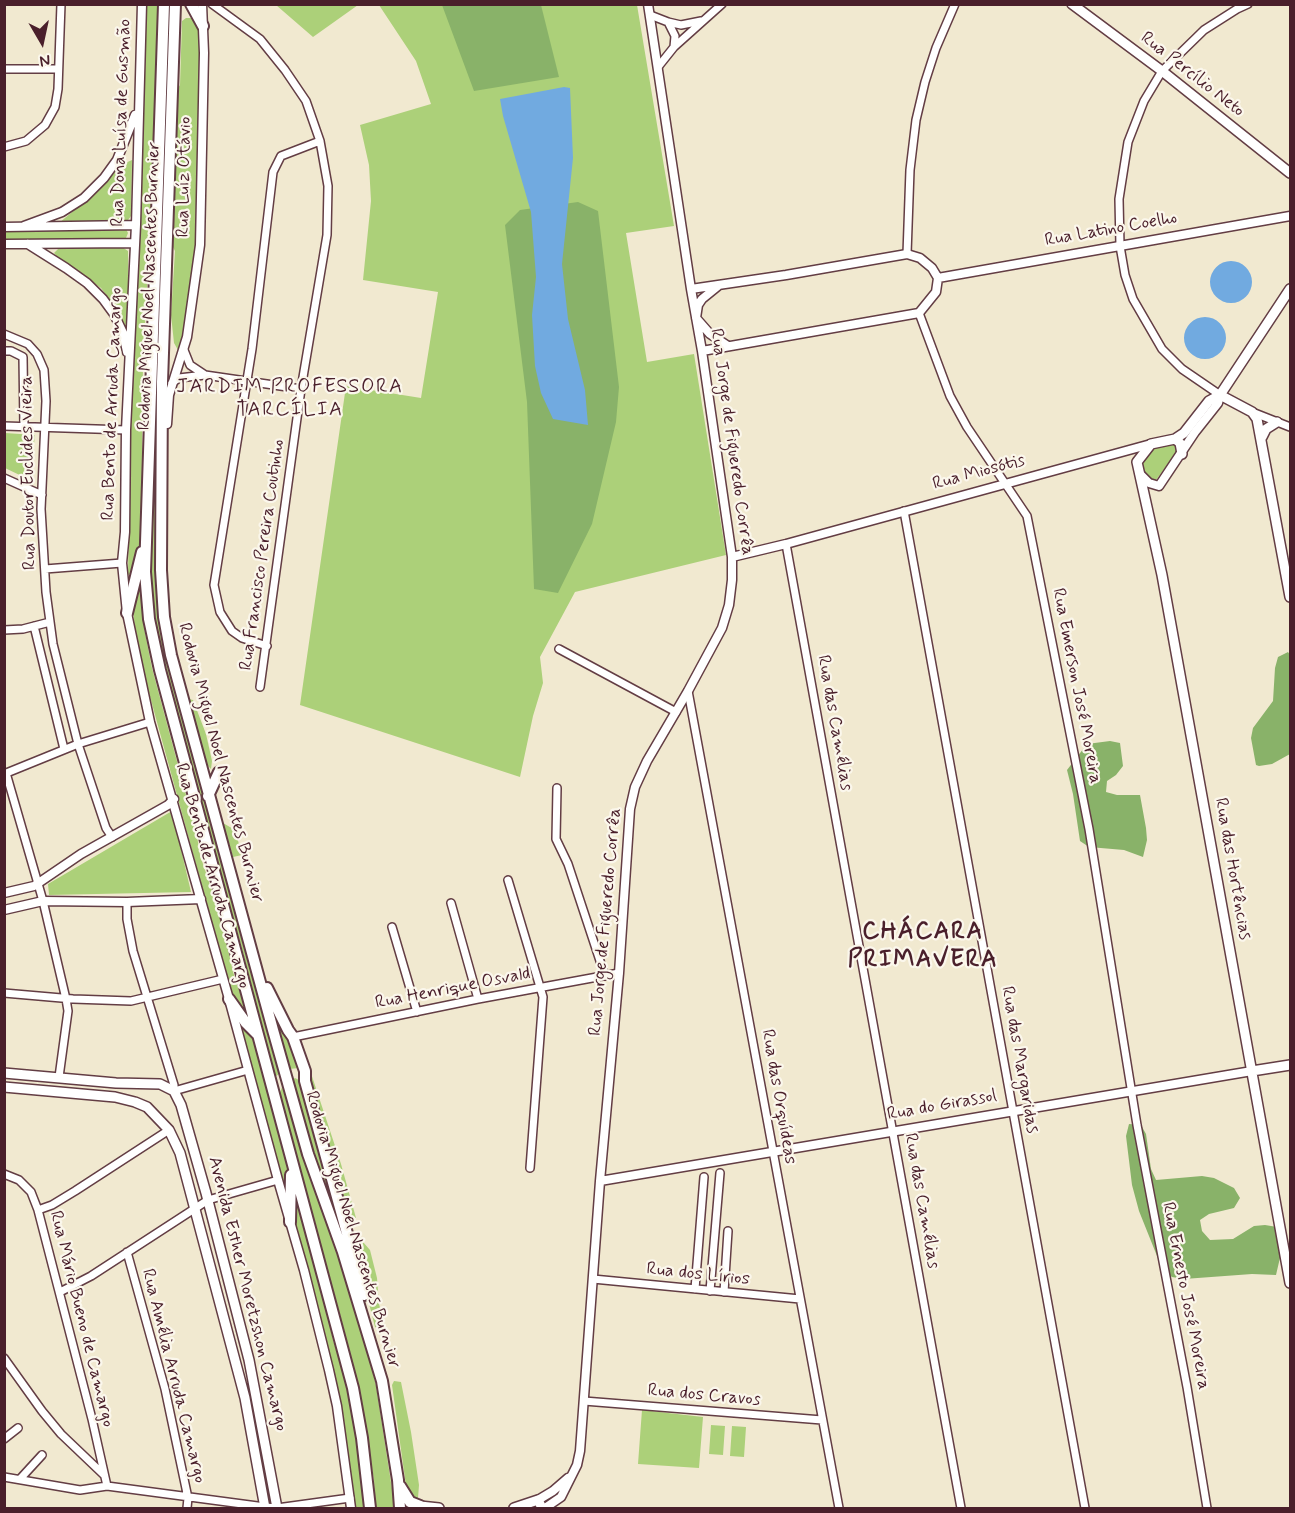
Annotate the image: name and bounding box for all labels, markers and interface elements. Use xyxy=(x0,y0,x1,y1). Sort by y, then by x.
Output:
north arrow xyxy=(12,12,72,72)
street label: Rua Dona Luísa de Gusmão xyxy=(108,19,136,227)
street label: Rua Percílio Neto xyxy=(1136,28,1248,122)
text: N xyxy=(38,49,52,71)
street label: Rua Luíz Otávio xyxy=(173,116,197,238)
street label: Rodovia Miguel Noel Nascentes Burnier xyxy=(134,141,166,431)
street label: Rua Latino Coelho xyxy=(1043,208,1179,252)
street label: Rua Bento de Arruda Camargo xyxy=(98,287,128,521)
street label: Rua Jorge de Figueredo Corrêa xyxy=(704,327,758,557)
street label: Rua Doutor Euclides Vieira xyxy=(17,376,41,570)
district label: JARDIM PROFESSORA TARCÍLIA xyxy=(174,376,406,423)
street label: Rua Francisco Pereira Coutinho xyxy=(236,438,290,672)
street label: Rua Miosótis xyxy=(930,450,1028,496)
street label: Rua Emerson José Moreira xyxy=(1046,586,1106,786)
street label: Rodovia Miguel Noel Nascentes Burnier xyxy=(172,621,268,905)
street label: Rua das Camélias xyxy=(811,654,857,792)
street label: Rua Bento de Arruda Camargo xyxy=(169,761,255,991)
street label: Rua das Hortências xyxy=(1209,796,1255,942)
street label: Rua Jorge de Figueredo Corrêa xyxy=(585,807,627,1037)
district label: CHÁCARA PRIMAVERA xyxy=(849,919,997,975)
street label: Rua Henrique Osvald xyxy=(374,963,532,1015)
street label: Rua das Margaridas xyxy=(995,985,1043,1135)
street label: Rua das Orquídeas xyxy=(755,1028,801,1166)
street label: Rua do Girassol xyxy=(885,1086,999,1126)
street label: Rodovia Miguel Noel Nascentes Burnier xyxy=(299,1089,405,1371)
street label: Rua das Camélias xyxy=(898,1132,944,1270)
street label: Avenida Esther Moretzshon Camargo xyxy=(202,1154,292,1434)
street label: Rua Ernesto José Moreira xyxy=(1156,1200,1214,1392)
street label: Rua Mário Bueno de Camargo xyxy=(44,1209,118,1429)
street label: Rua dos Lírios xyxy=(645,1259,751,1291)
street label: Rua Amélia Arruda Camargo xyxy=(136,1267,210,1485)
street label: Rua dos Cravos xyxy=(647,1380,761,1412)

